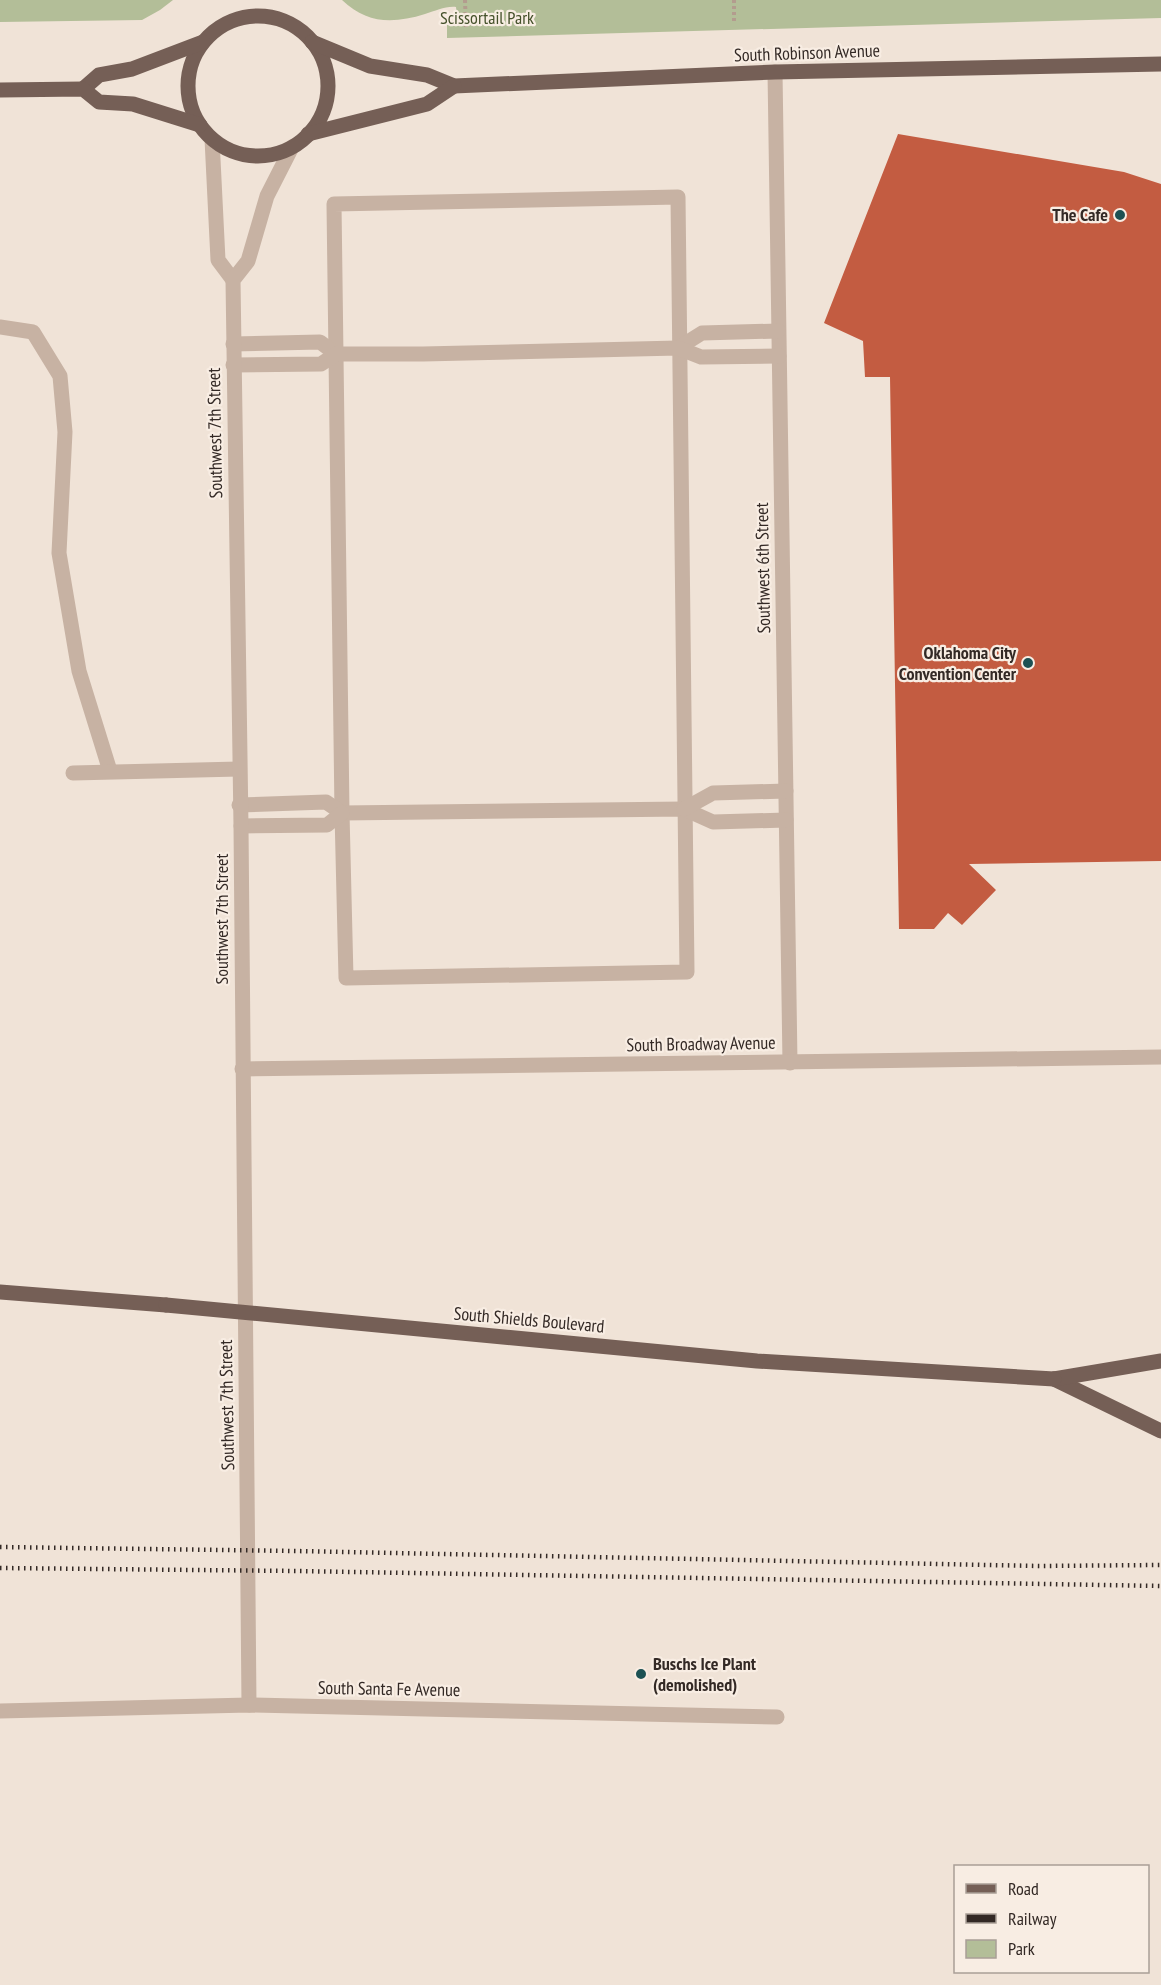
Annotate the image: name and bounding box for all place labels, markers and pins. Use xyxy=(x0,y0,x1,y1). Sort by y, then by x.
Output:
place label: The Cafe xyxy=(1052,203,1108,226)
marker: The Cafe xyxy=(1113,208,1127,222)
place label: Oklahoma City Convention Center xyxy=(899,641,1017,685)
marker: Oklahoma City Convention Center xyxy=(1021,656,1035,670)
place label: Buschs Ice Plant (demolished) xyxy=(653,1652,757,1696)
marker: Buschs Ice Plant (demolished) xyxy=(634,1667,648,1681)

